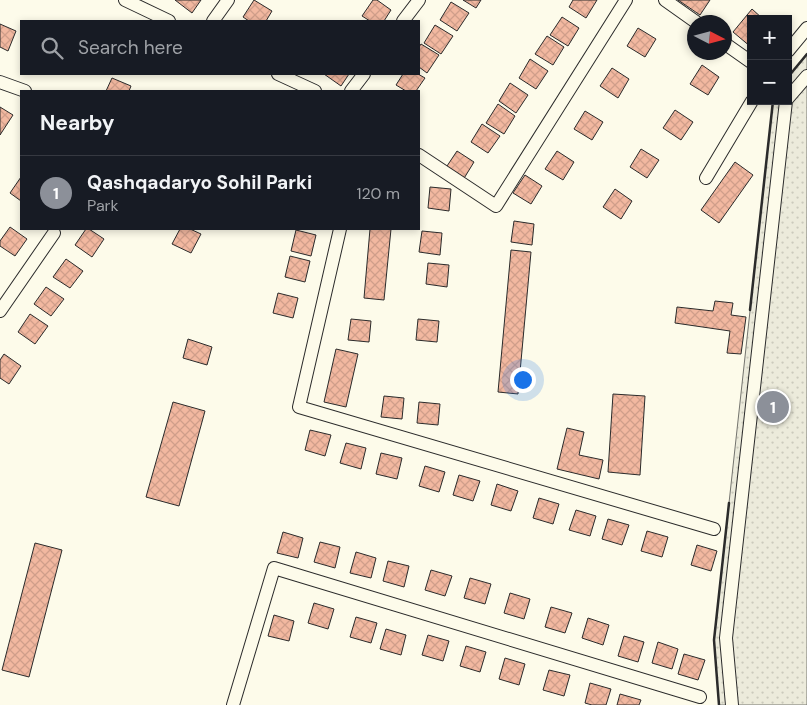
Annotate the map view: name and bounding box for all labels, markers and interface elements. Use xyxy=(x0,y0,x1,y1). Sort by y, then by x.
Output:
north arrow xyxy=(687,15,732,60)
map controls xyxy=(747,15,792,105)
button: + xyxy=(747,15,792,60)
search box xyxy=(20,20,420,75)
icon: search xyxy=(38,34,66,62)
text: Search here xyxy=(78,35,183,60)
button: − xyxy=(747,60,792,105)
text: Nearby xyxy=(40,109,114,137)
text: Qashqadaryo Sohil Parki xyxy=(87,170,312,195)
text: 1 xyxy=(53,183,59,204)
text: 120 m xyxy=(356,183,400,204)
text: Park xyxy=(87,195,119,216)
your location xyxy=(510,367,536,393)
pin: 1 xyxy=(757,388,789,426)

